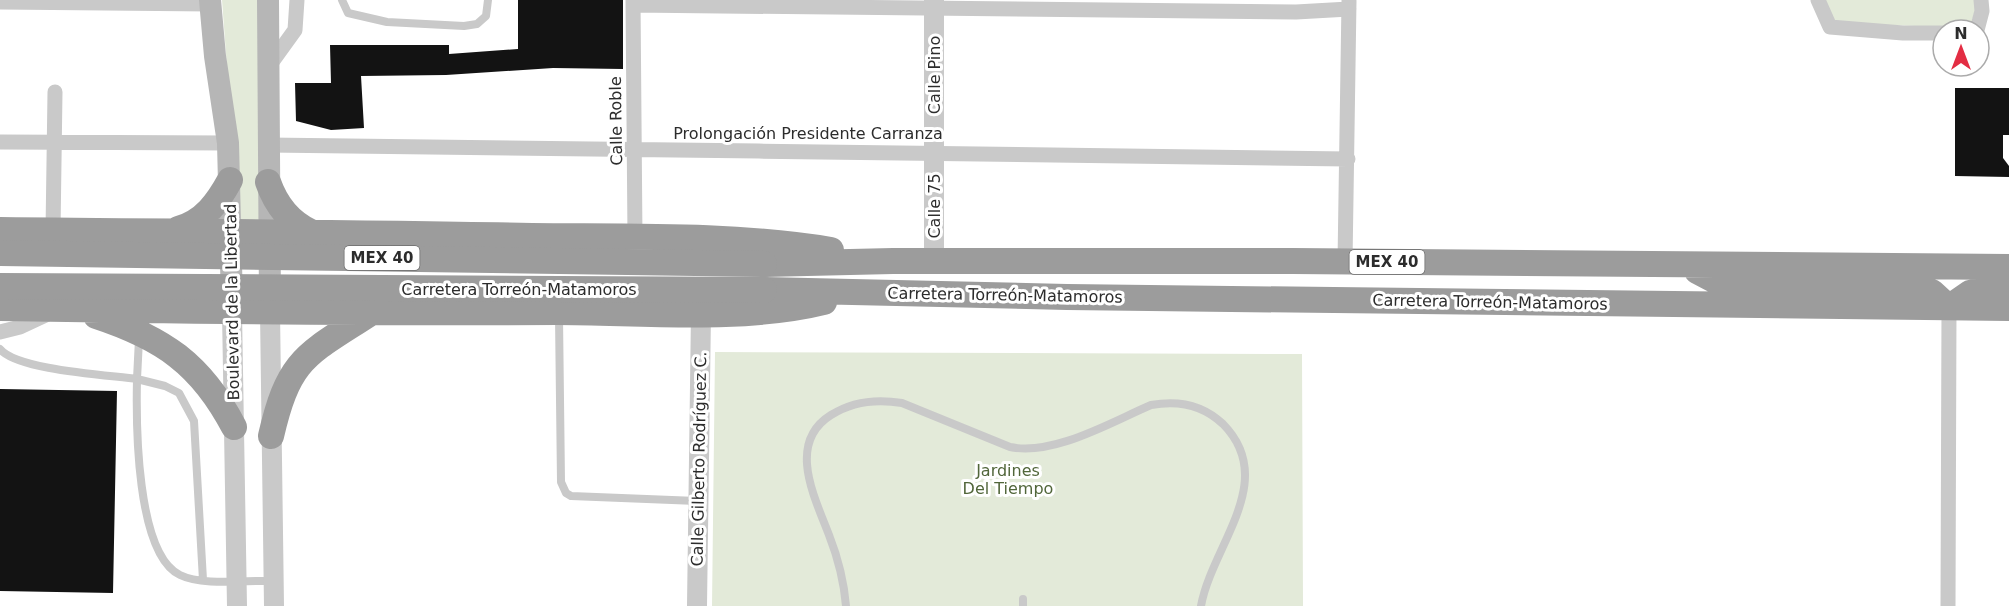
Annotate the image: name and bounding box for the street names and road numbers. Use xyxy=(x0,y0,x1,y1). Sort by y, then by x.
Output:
street label: Calle Pino xyxy=(925,36,944,114)
street label: Calle Roble xyxy=(606,76,626,166)
street label: Prolongación Presidente Carranza xyxy=(673,124,943,143)
street label: Calle 75 xyxy=(925,173,944,239)
street label: Boulevard de la Libertad xyxy=(221,204,243,400)
road number: MEX 40 xyxy=(344,246,419,270)
road number: MEX 40 xyxy=(1350,250,1424,274)
street label: Carretera Torreón-Matamoros xyxy=(401,280,637,299)
street label: Carretera Torreón-Matamoros xyxy=(887,283,1123,307)
street label: Carretera Torreón-Matamoros xyxy=(1372,290,1608,314)
street label: Calle Gilberto Rodríguez C. xyxy=(688,351,710,567)

